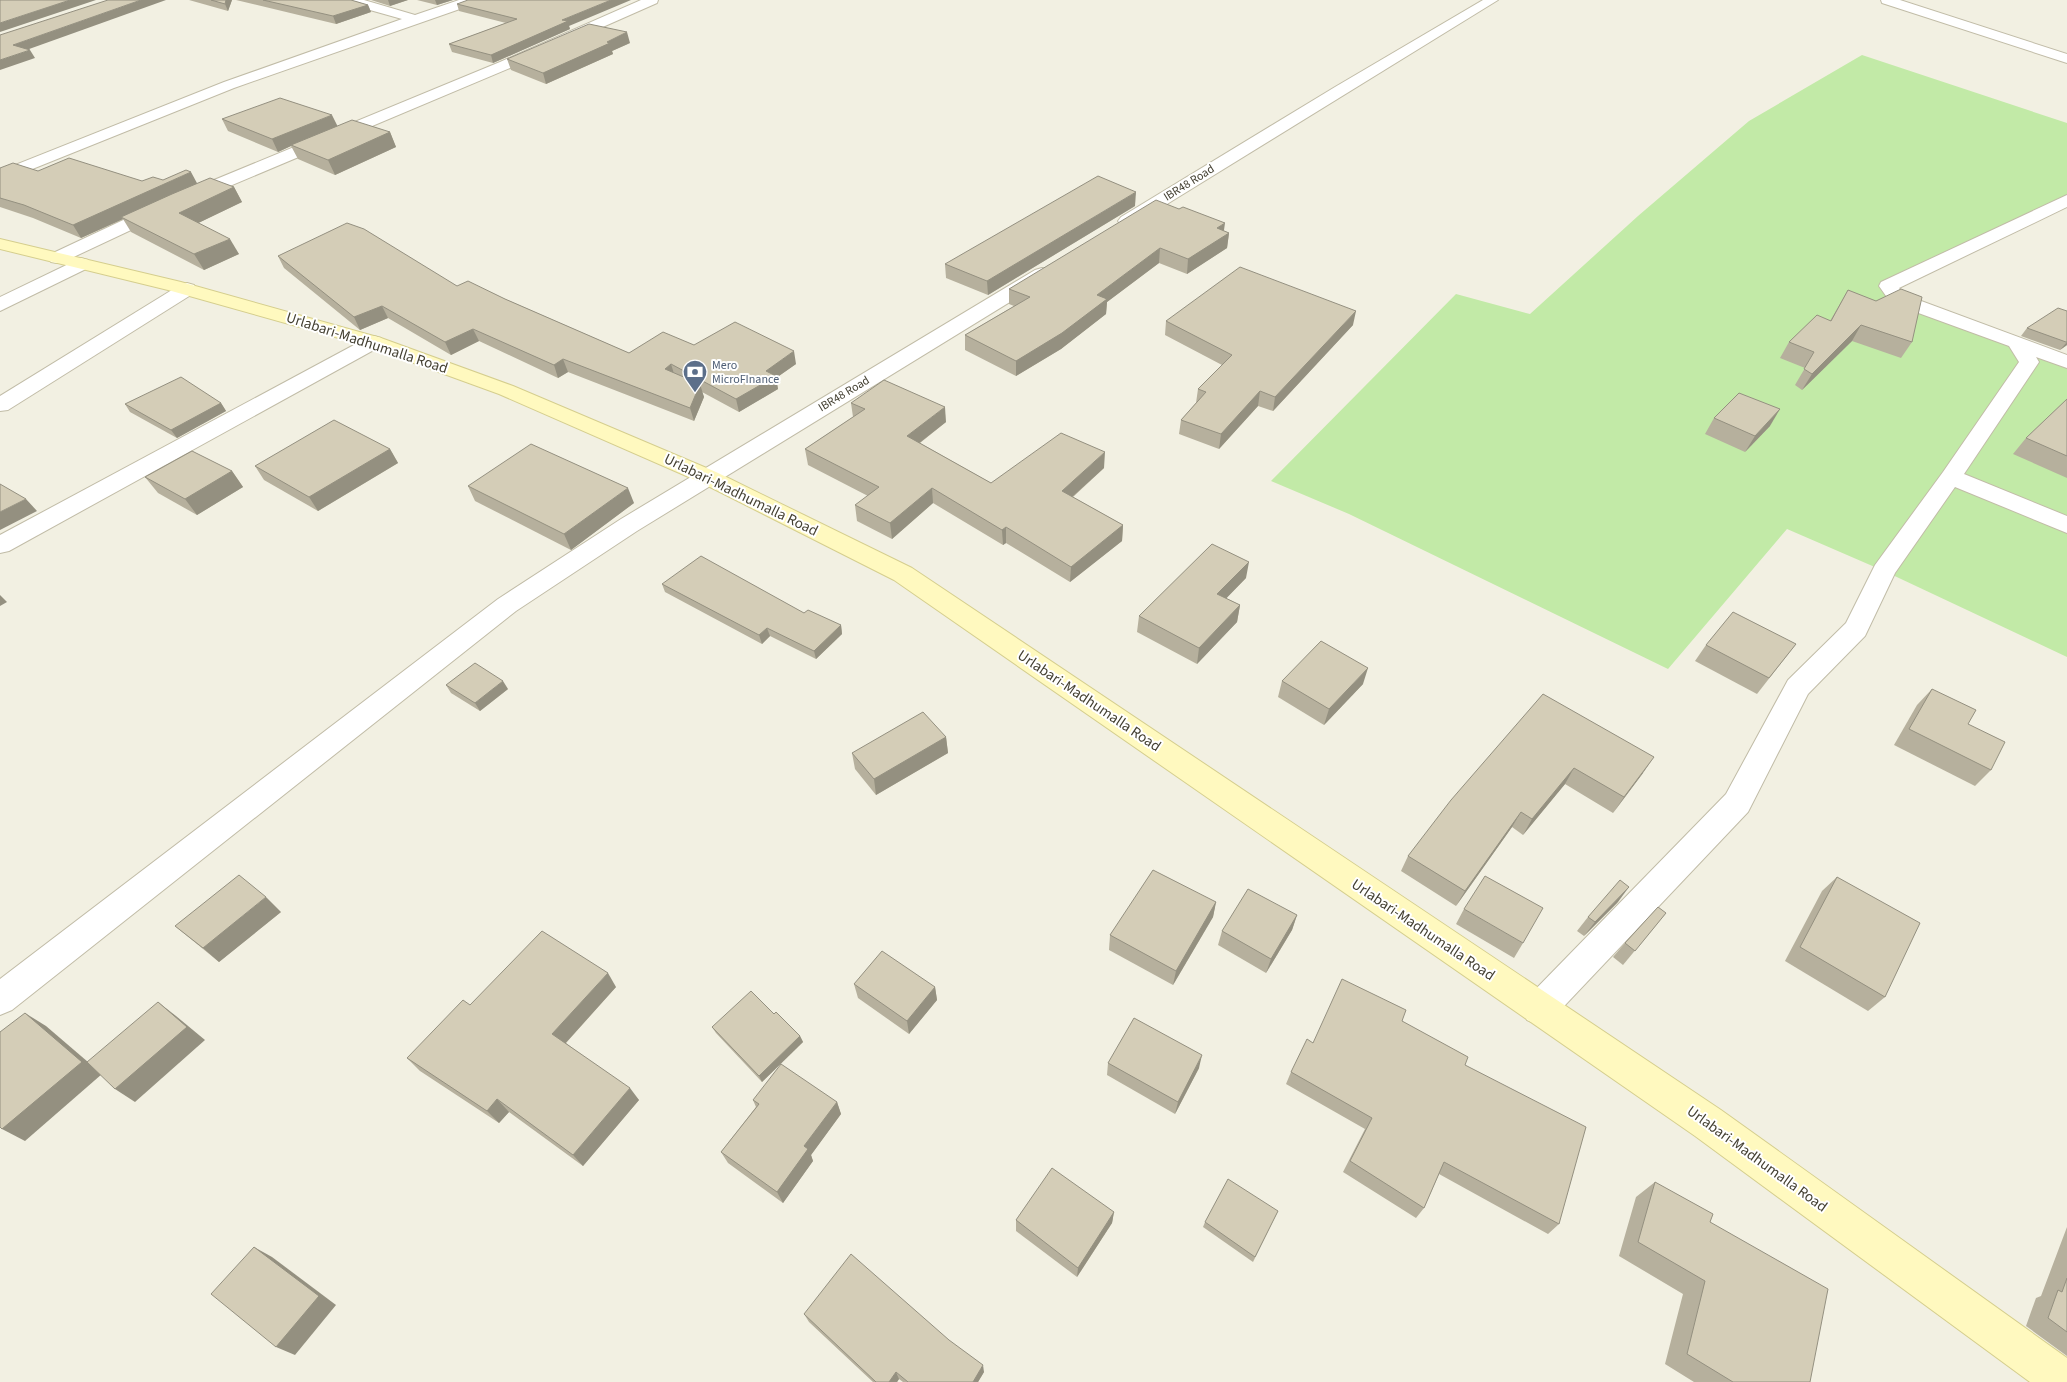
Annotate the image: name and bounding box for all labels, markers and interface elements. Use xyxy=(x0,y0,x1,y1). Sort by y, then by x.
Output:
street label: IBR48 Road xyxy=(1160,161,1218,205)
street label: Urlabari-Madhumalla Road xyxy=(283,307,451,379)
place label: Mero MicroFInance xyxy=(712,357,779,388)
bank icon: Mero MicroFInance xyxy=(682,359,708,393)
street label: IBR48 Road xyxy=(815,372,873,416)
street label: Urlabari-Madhumalla Road xyxy=(660,449,822,541)
street label: Urlabari-Madhumalla Road xyxy=(1013,645,1165,757)
street label: Urlabari-Madhumalla Road xyxy=(1347,874,1499,986)
street label: Urlabari-Madhumalla Road xyxy=(1682,1101,1832,1217)

